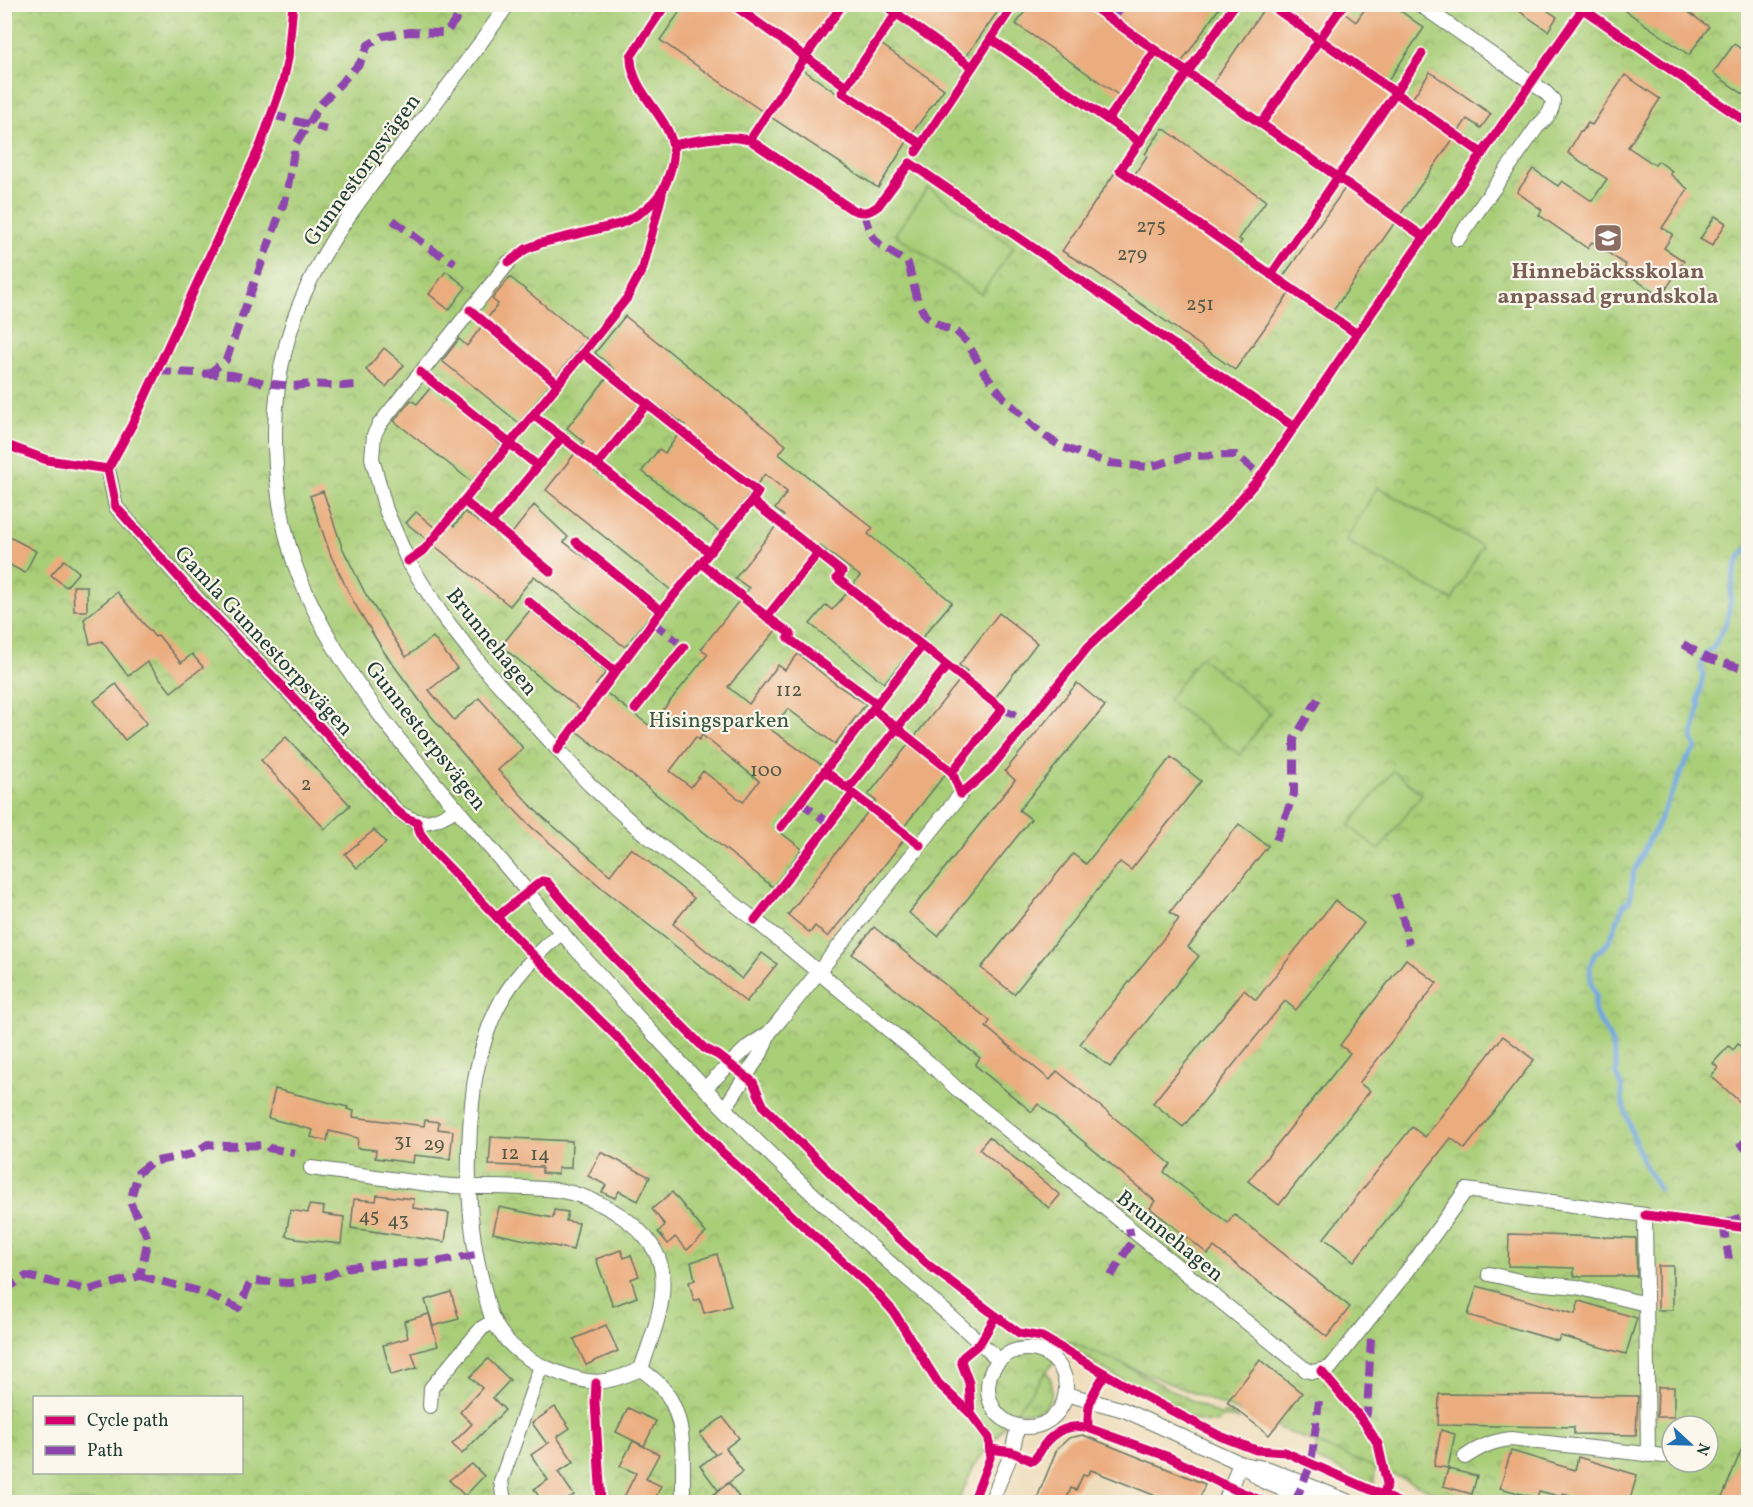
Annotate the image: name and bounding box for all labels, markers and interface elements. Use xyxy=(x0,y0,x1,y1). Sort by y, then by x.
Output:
street label: Gunnestorpsvägen xyxy=(297,88,429,253)
house number: 275 xyxy=(1136,213,1166,241)
school or university icon: Hinnebäcksskolan anpassad grundskola xyxy=(1592,222,1624,254)
house number: 279 xyxy=(1117,241,1147,269)
place label: Hinnebäcksskolan anpassad grundskola xyxy=(1497,257,1719,313)
house number: 251 xyxy=(1186,291,1214,319)
street label: Gamla Gunnestorpsvägen xyxy=(166,540,360,744)
street label: Brunnehagen xyxy=(438,582,544,703)
street label: Gunnestorpsvägen xyxy=(357,655,493,818)
house number: 112 xyxy=(776,677,802,705)
park label: Hisingsparken xyxy=(648,706,790,737)
house number: 100 xyxy=(750,757,782,785)
house number: 2 xyxy=(301,771,311,799)
house number: 31 xyxy=(394,1128,412,1156)
house number: 29 xyxy=(424,1131,444,1159)
house number: 12 xyxy=(501,1140,519,1168)
house number: 14 xyxy=(530,1141,550,1169)
street label: Brunnehagen xyxy=(1109,1184,1230,1290)
house number: 45 xyxy=(359,1203,379,1231)
house number: 43 xyxy=(387,1207,409,1235)
legend xyxy=(33,1396,243,1474)
text: Cycle path xyxy=(87,1409,169,1434)
north arrow xyxy=(1660,1414,1720,1474)
text: Path xyxy=(87,1439,123,1464)
text: N xyxy=(1690,1439,1714,1459)

